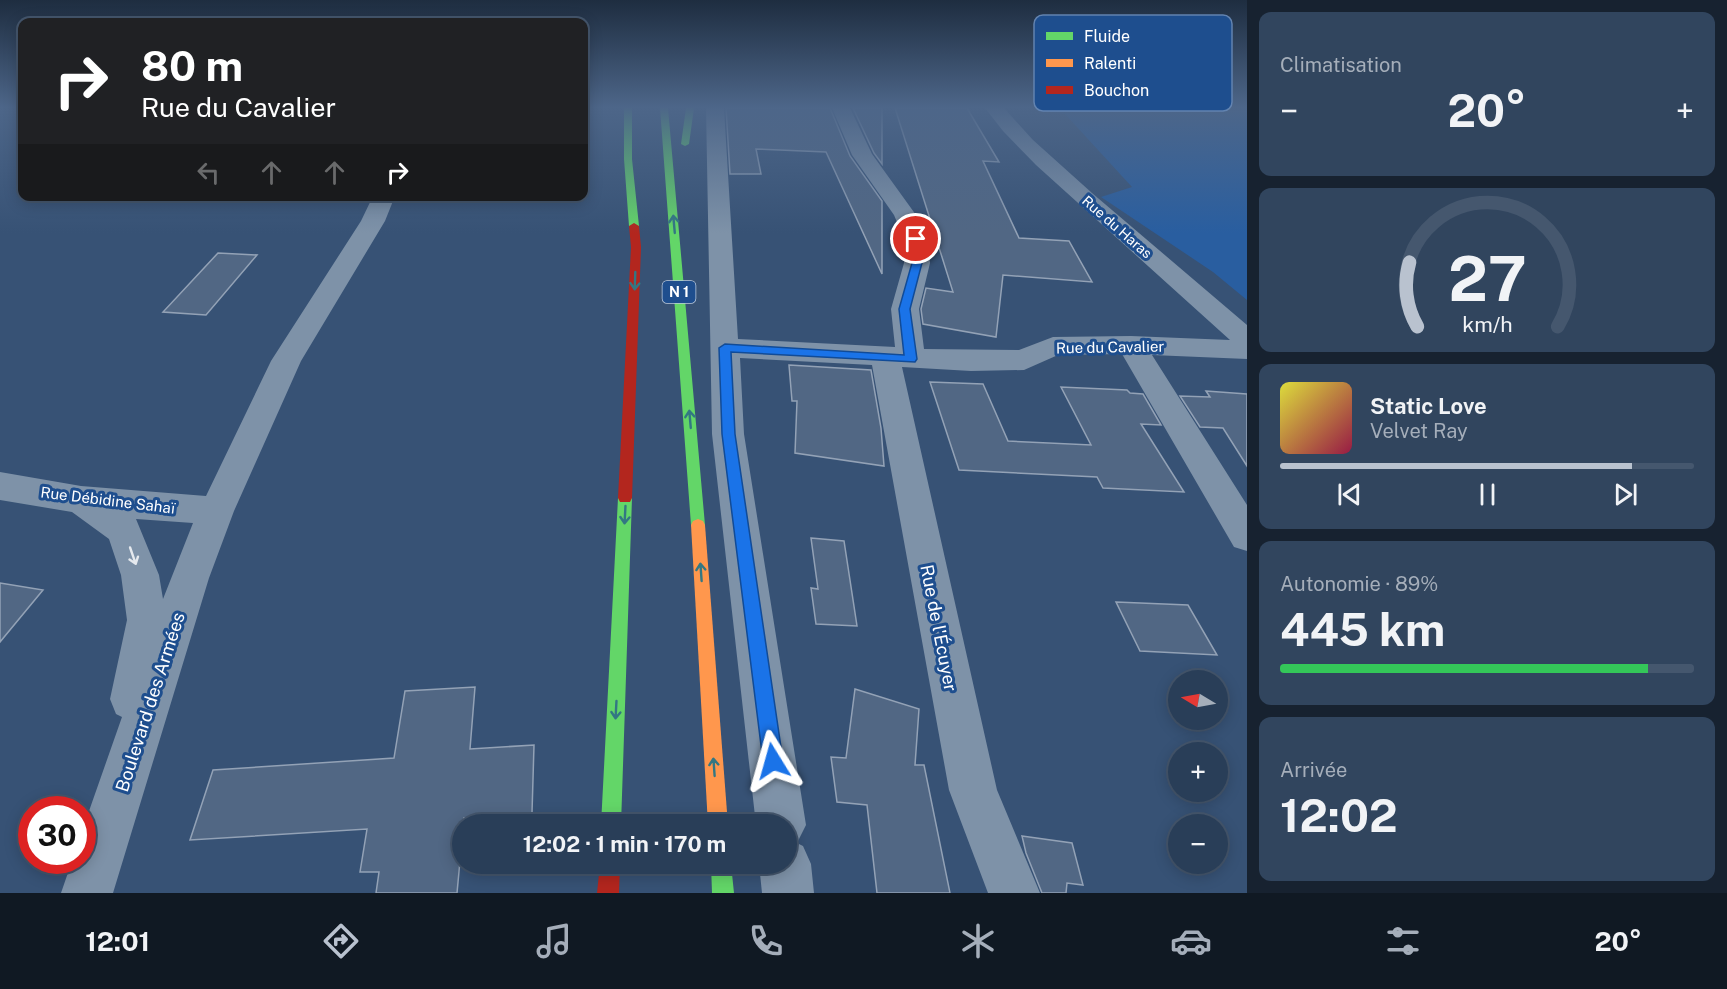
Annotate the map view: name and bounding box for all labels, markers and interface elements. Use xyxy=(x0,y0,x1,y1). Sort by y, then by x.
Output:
legend xyxy=(1034,15,1232,111)
text: Fluide xyxy=(1084,27,1130,46)
text: 80 m xyxy=(141,41,243,90)
icon: right xyxy=(42,42,120,120)
text: Climatisation xyxy=(1280,53,1402,77)
text: Ralenti xyxy=(1084,54,1136,73)
text: Bouchon xyxy=(1084,81,1149,100)
text: 20° xyxy=(1448,84,1526,137)
text: Rue du Cavalier xyxy=(141,91,336,123)
text: − xyxy=(1280,92,1298,130)
text: + xyxy=(1676,92,1694,130)
icon: left xyxy=(192,156,225,189)
icon: ahead xyxy=(255,156,288,189)
icon: ahead xyxy=(318,156,351,189)
icon: right xyxy=(381,156,414,189)
street label: Rue du Haras xyxy=(1079,192,1155,262)
pin xyxy=(890,213,941,264)
one-way arrow xyxy=(668,215,679,235)
icon: arrive xyxy=(899,222,932,255)
text: 27 xyxy=(1448,242,1526,315)
one-way arrow xyxy=(629,270,640,290)
road number: N 1 xyxy=(662,281,696,303)
text: km/h xyxy=(1462,313,1512,338)
street label: Rue du Cavalier xyxy=(1056,338,1164,356)
text: Static Love xyxy=(1370,393,1487,419)
one-way arrow xyxy=(684,409,695,429)
text: Velvet Ray xyxy=(1370,419,1468,443)
icon: previous xyxy=(1333,478,1366,511)
icon: pause xyxy=(1471,478,1504,511)
icon: next xyxy=(1609,478,1642,511)
street label: Rue Débidine Sahaï xyxy=(40,483,177,517)
one-way arrow xyxy=(620,505,631,525)
one-way arrow xyxy=(129,546,140,564)
one-way arrow xyxy=(695,563,706,583)
street label: Rue de l'Écuyer xyxy=(916,563,963,693)
text: Autonomie · 89% xyxy=(1280,572,1438,596)
text: 445 km xyxy=(1280,603,1445,656)
street label: Boulevard des Armées xyxy=(111,610,189,794)
north arrow xyxy=(1168,670,1228,730)
map controls xyxy=(1168,670,1228,874)
one-way arrow xyxy=(611,699,622,719)
position arrow xyxy=(741,729,805,793)
button: + xyxy=(1168,742,1228,802)
one-way arrow xyxy=(709,757,720,777)
text: Arrivée xyxy=(1280,758,1347,782)
text: 12:02 xyxy=(1280,789,1398,842)
speed limit sign: 30 xyxy=(18,796,96,874)
button: − xyxy=(1168,814,1228,874)
text: 12:02 · 1 min · 170 m xyxy=(523,831,726,857)
icon: directions xyxy=(320,920,362,962)
icon: music xyxy=(533,920,575,962)
icon: phone xyxy=(745,920,787,962)
icon: climate xyxy=(957,920,999,962)
icon: car xyxy=(1170,920,1212,962)
icon: filters xyxy=(1382,920,1424,962)
text: 12:01 xyxy=(85,925,150,957)
text: 20° xyxy=(1594,925,1642,957)

